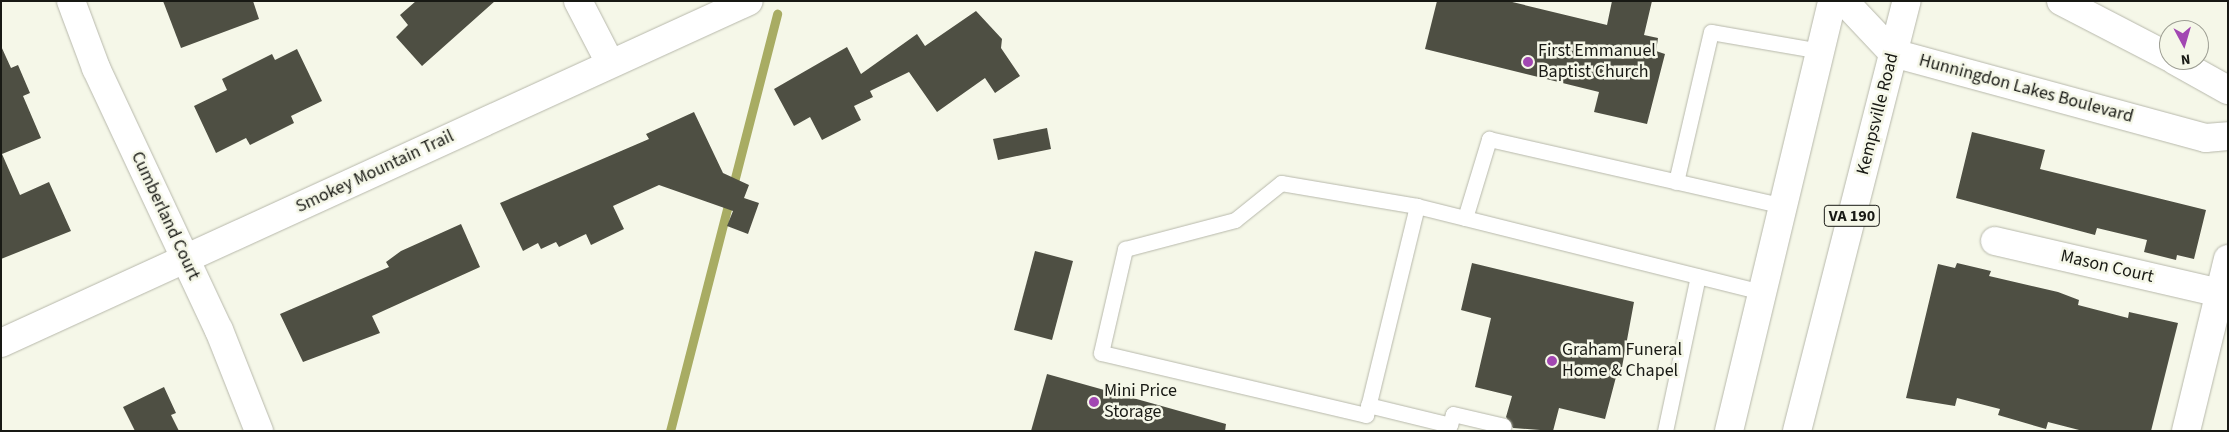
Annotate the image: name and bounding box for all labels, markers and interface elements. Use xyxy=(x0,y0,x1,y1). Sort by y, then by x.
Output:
north arrow xyxy=(2159,20,2209,70)
place label: First Emmanuel Baptist Church xyxy=(1538,41,1656,84)
text: N xyxy=(2180,48,2191,69)
street label: Hunningdon Lakes Boulevard xyxy=(1917,50,2135,128)
street label: Kempsville Road xyxy=(1852,51,1904,177)
marker: First Emmanuel Baptist Church xyxy=(1522,56,1534,68)
street label: Smokey Mountain Trail xyxy=(293,126,457,218)
street label: Cumberland Court xyxy=(126,148,204,284)
road number: VA 190 xyxy=(1823,202,1881,230)
street label: Mason Court xyxy=(2058,246,2156,288)
place label: Graham Funeral Home & Chapel xyxy=(1562,340,1682,382)
marker: Graham Funeral Home & Chapel xyxy=(1546,355,1558,367)
place label: Mini Price Storage xyxy=(1104,381,1177,424)
marker: Mini Price Storage xyxy=(1088,396,1100,408)

